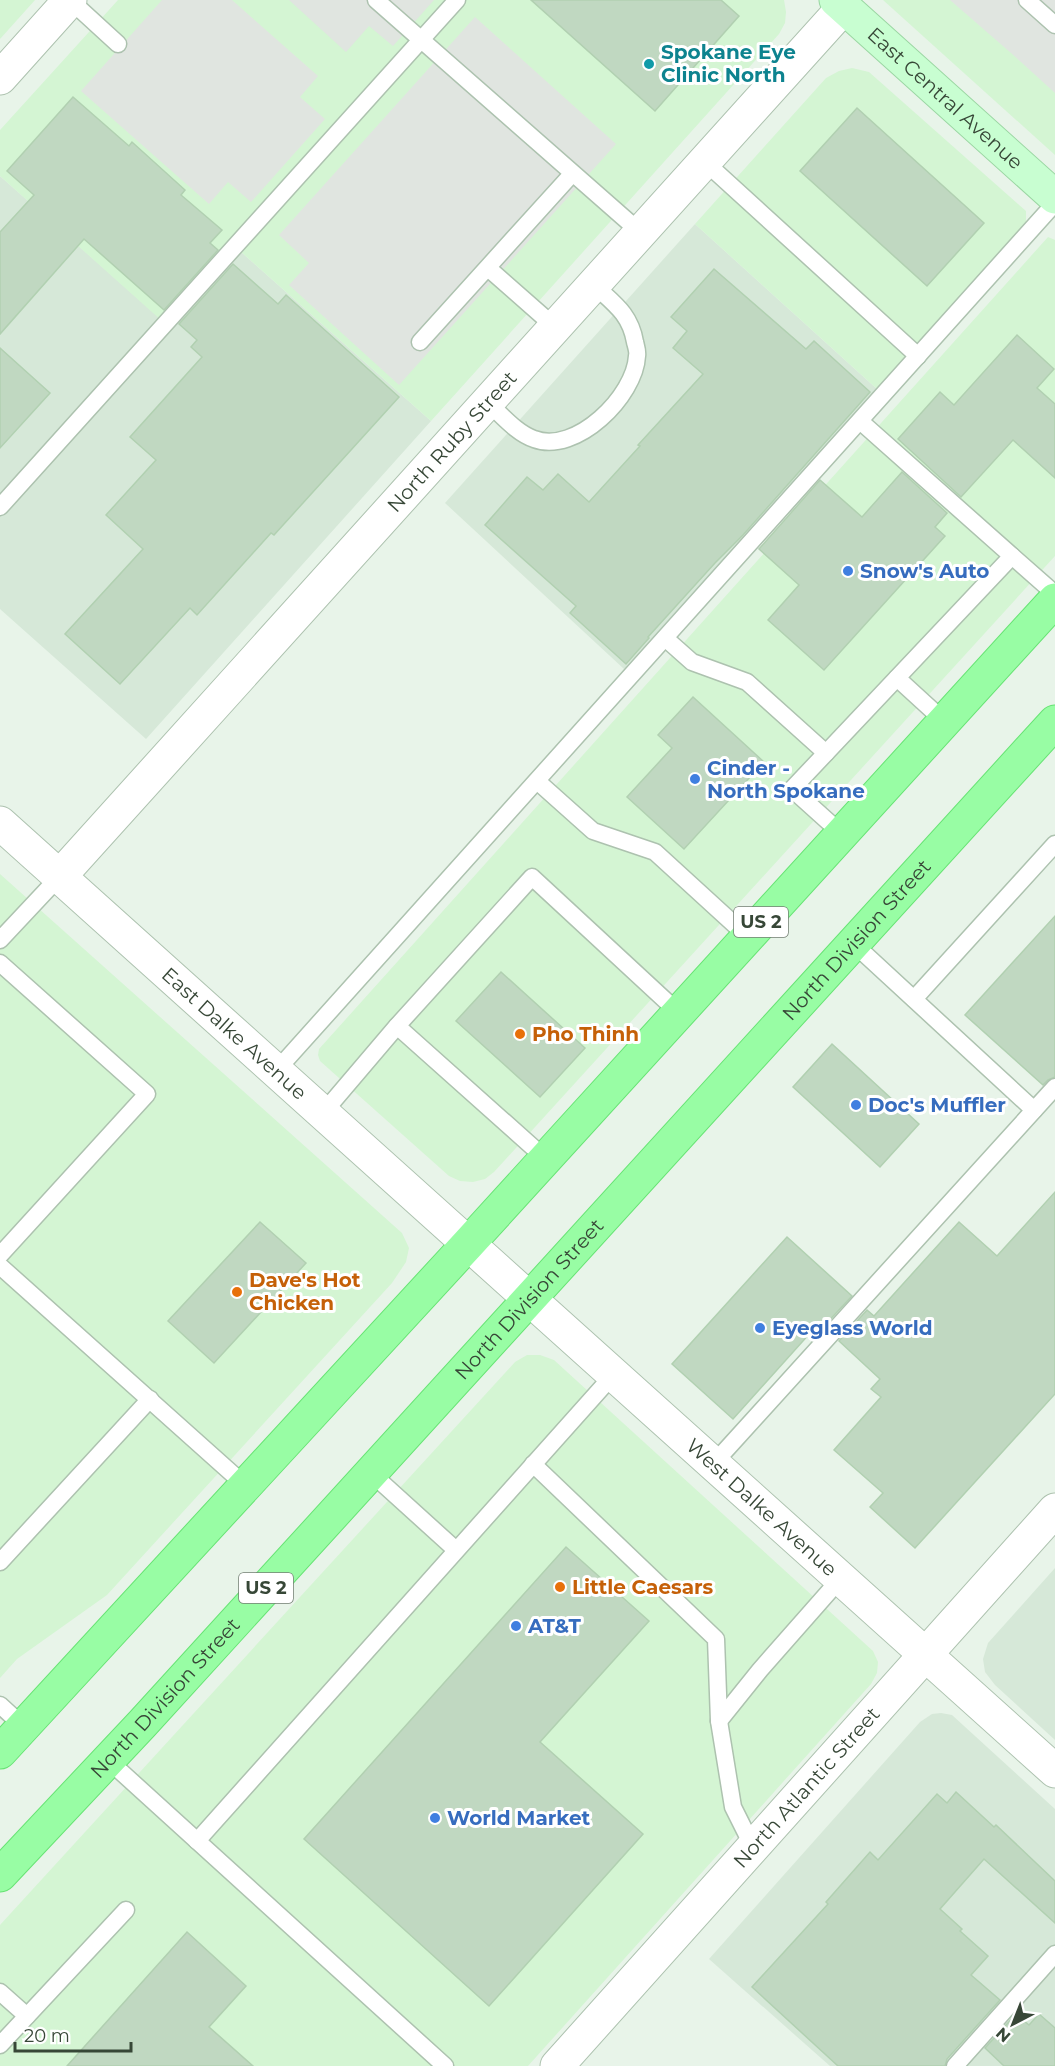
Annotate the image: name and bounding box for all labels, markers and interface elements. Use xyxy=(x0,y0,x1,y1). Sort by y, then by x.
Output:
street label: East Central Avenue xyxy=(863,22,1028,174)
place label: Spokane Eye Clinic North xyxy=(661,40,796,87)
marker: Spokane Eye Clinic North xyxy=(642,57,656,71)
street label: North Ruby Street xyxy=(382,366,522,517)
place label: Snow's Auto xyxy=(860,559,989,583)
marker: Snow's Auto xyxy=(841,564,855,578)
place label: Cinder - North Spokane xyxy=(707,756,865,803)
marker: Cinder - North Spokane xyxy=(688,772,702,786)
street label: North Division Street xyxy=(777,855,936,1025)
road number: US 2 xyxy=(734,907,788,937)
street label: East Dalke Avenue xyxy=(157,962,312,1105)
place label: Pho Thinh xyxy=(532,1022,639,1046)
marker: Pho Thinh xyxy=(513,1027,527,1041)
place label: Doc's Muffler xyxy=(868,1093,1006,1117)
marker: Doc's Muffler xyxy=(849,1098,863,1112)
street label: North Division Street xyxy=(450,1214,608,1385)
place label: Dave's Hot Chicken xyxy=(249,1268,361,1315)
marker: Dave's Hot Chicken xyxy=(230,1285,244,1299)
place label: Eyeglass World xyxy=(772,1316,933,1340)
marker: Eyeglass World xyxy=(753,1321,767,1335)
street label: West Dalke Avenue xyxy=(681,1433,842,1581)
road number: US 2 xyxy=(239,1573,293,1603)
place label: Little Caesars xyxy=(572,1575,714,1599)
marker: Little Caesars xyxy=(553,1580,567,1594)
street label: North Division Street xyxy=(85,1613,245,1783)
place label: AT&T xyxy=(527,1614,582,1638)
marker: AT&T xyxy=(509,1619,523,1633)
street label: North Atlantic Street xyxy=(728,1702,885,1873)
place label: World Market xyxy=(447,1806,591,1830)
marker: World Market xyxy=(428,1811,442,1825)
north arrow xyxy=(983,1994,1043,2054)
scale bar xyxy=(15,2015,130,2053)
text: N xyxy=(992,2023,1014,2046)
text: 20 m xyxy=(24,2025,70,2047)

